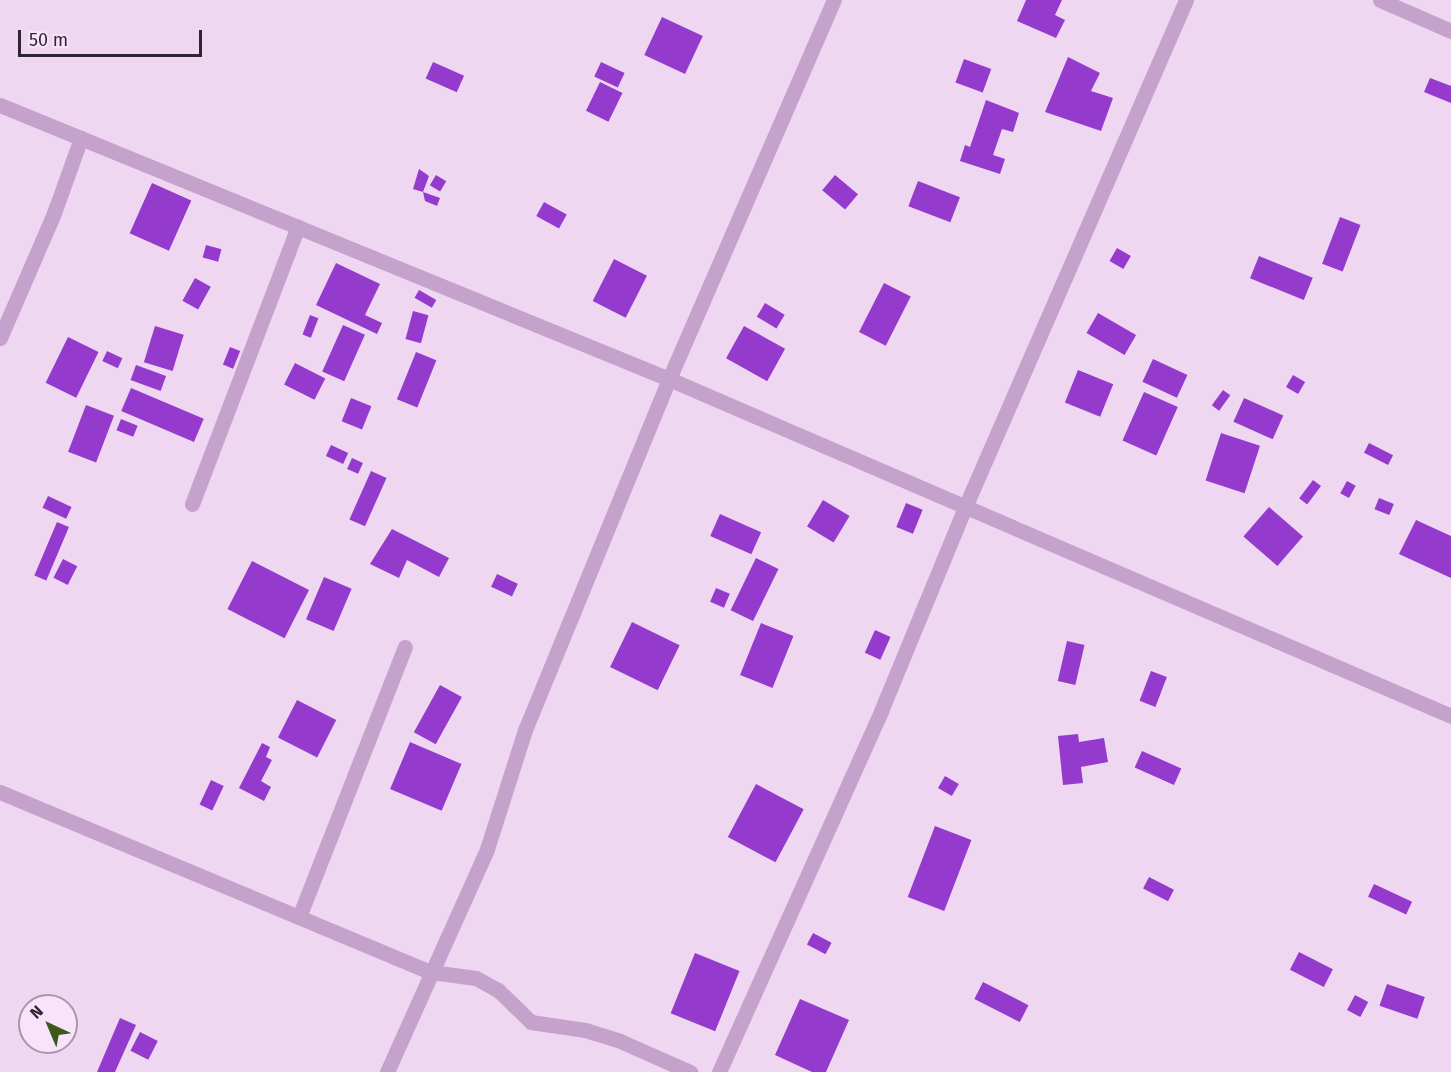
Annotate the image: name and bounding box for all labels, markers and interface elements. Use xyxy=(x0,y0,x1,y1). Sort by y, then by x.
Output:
scale bar xyxy=(21,18,206,56)
text: 50 m xyxy=(29,29,68,51)
north arrow xyxy=(18,994,78,1054)
text: N xyxy=(26,1002,47,1023)

